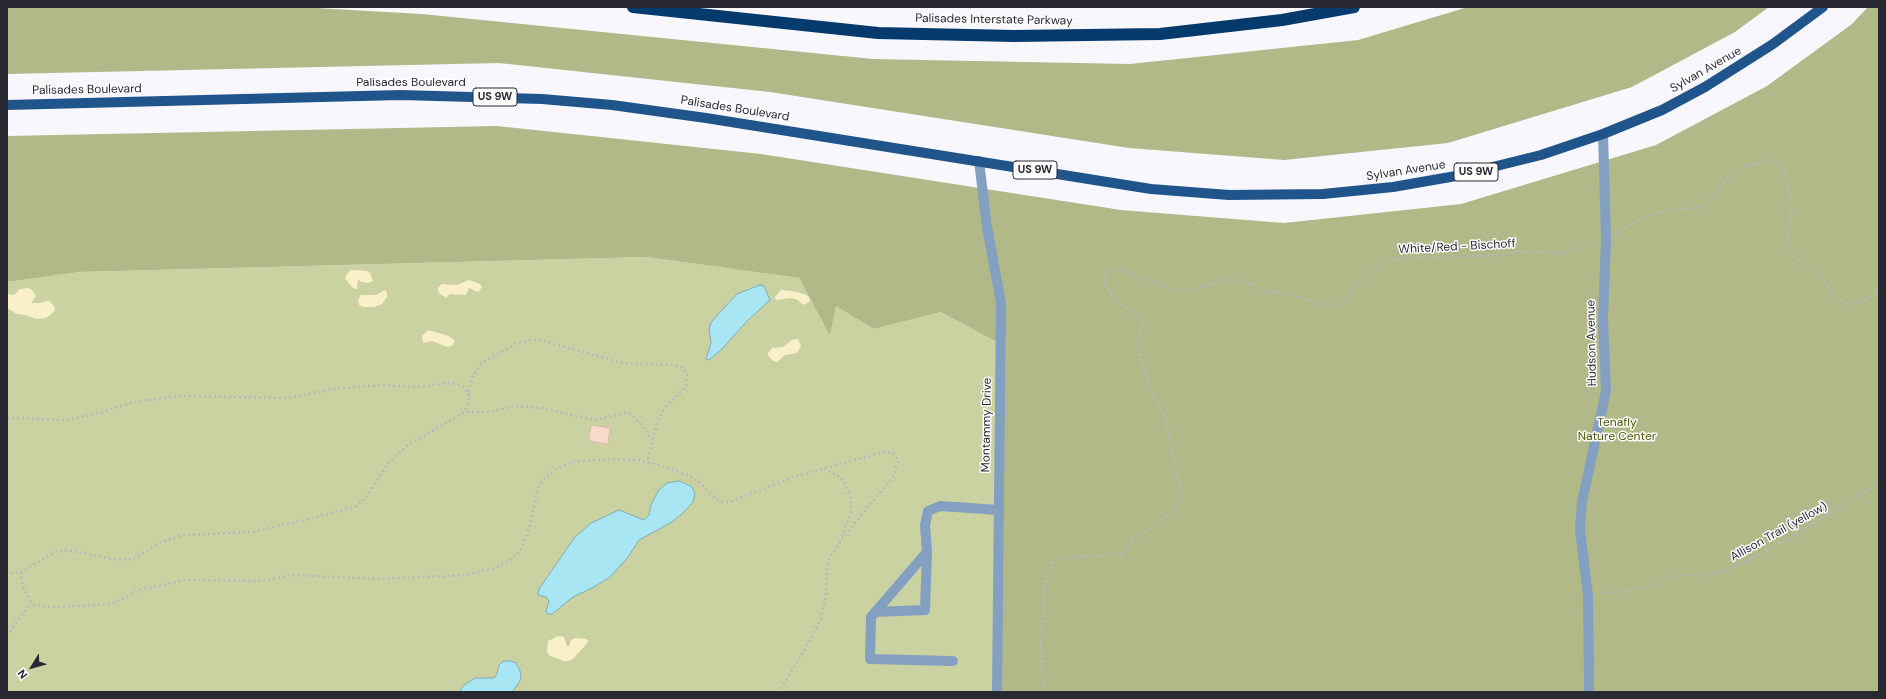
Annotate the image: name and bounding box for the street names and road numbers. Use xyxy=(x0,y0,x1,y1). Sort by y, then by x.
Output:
street label: Palisades Interstate Parkway xyxy=(915,11,1073,29)
street label: Sylvan Avenue xyxy=(1668,44,1744,96)
street label: Palisades Boulevard xyxy=(356,76,466,90)
street label: Palisades Boulevard xyxy=(32,82,142,98)
road number: US 9W xyxy=(473,88,517,106)
street label: Palisades Boulevard xyxy=(680,93,790,125)
street label: Sylvan Avenue xyxy=(1366,158,1446,184)
road number: US 9W xyxy=(1013,161,1057,179)
road number: US 9W xyxy=(1454,163,1498,181)
street label: White/Red - Bischoff xyxy=(1398,237,1516,257)
street label: Hudson Avenue xyxy=(1584,300,1600,386)
street label: Montammy Drive xyxy=(979,377,995,473)
street label: Allison Trail (yellow) xyxy=(1728,499,1830,565)

